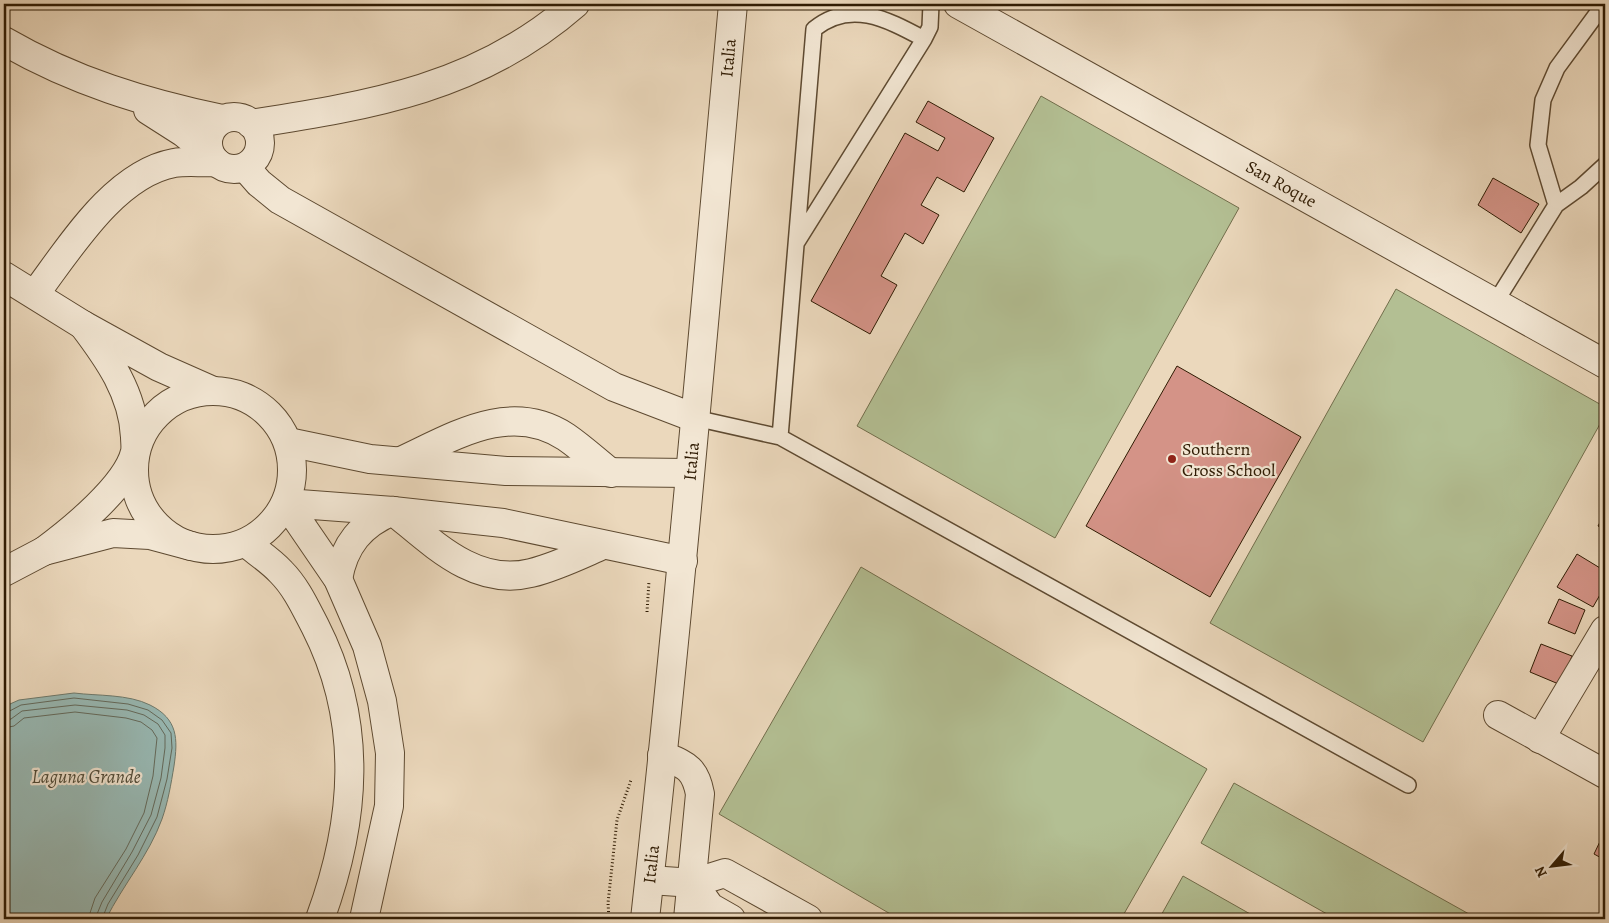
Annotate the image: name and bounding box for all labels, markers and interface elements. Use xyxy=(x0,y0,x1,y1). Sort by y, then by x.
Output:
street label: Italia xyxy=(714,37,742,78)
street label: San Roque xyxy=(1242,155,1321,213)
place label: Southern Cross School xyxy=(1182,437,1276,482)
street label: Italia xyxy=(678,440,705,482)
marker: Southern Cross School xyxy=(1166,453,1178,465)
water label: Laguna Grande xyxy=(31,764,141,790)
north arrow xyxy=(1526,840,1576,890)
street label: Italia xyxy=(637,843,665,885)
text: N xyxy=(1530,863,1552,881)

